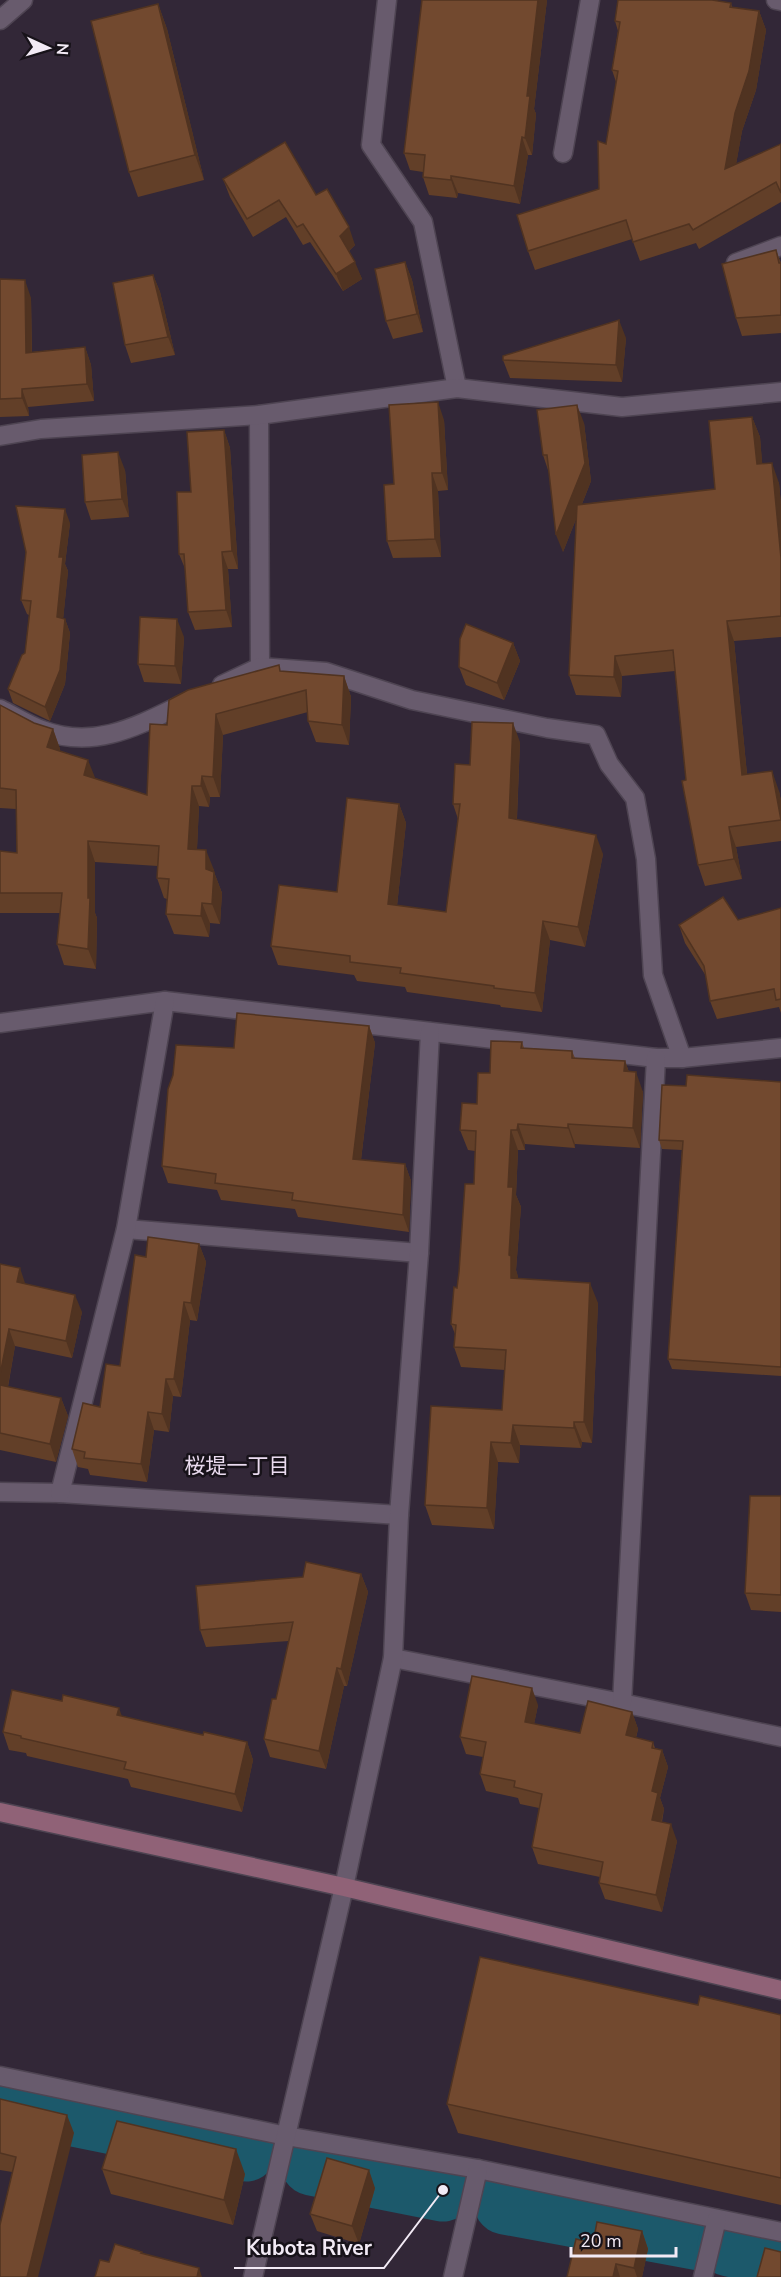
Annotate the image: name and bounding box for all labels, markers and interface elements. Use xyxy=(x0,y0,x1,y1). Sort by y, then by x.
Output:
north arrow xyxy=(18,18,78,78)
text: N xyxy=(51,42,73,56)
district label: 桜堤一丁目 xyxy=(185,1452,290,1480)
scale bar xyxy=(571,2220,676,2258)
callout: Kubota River xyxy=(234,2229,384,2268)
text: 20 m xyxy=(580,2229,622,2253)
text: Kubota River xyxy=(246,2234,373,2262)

